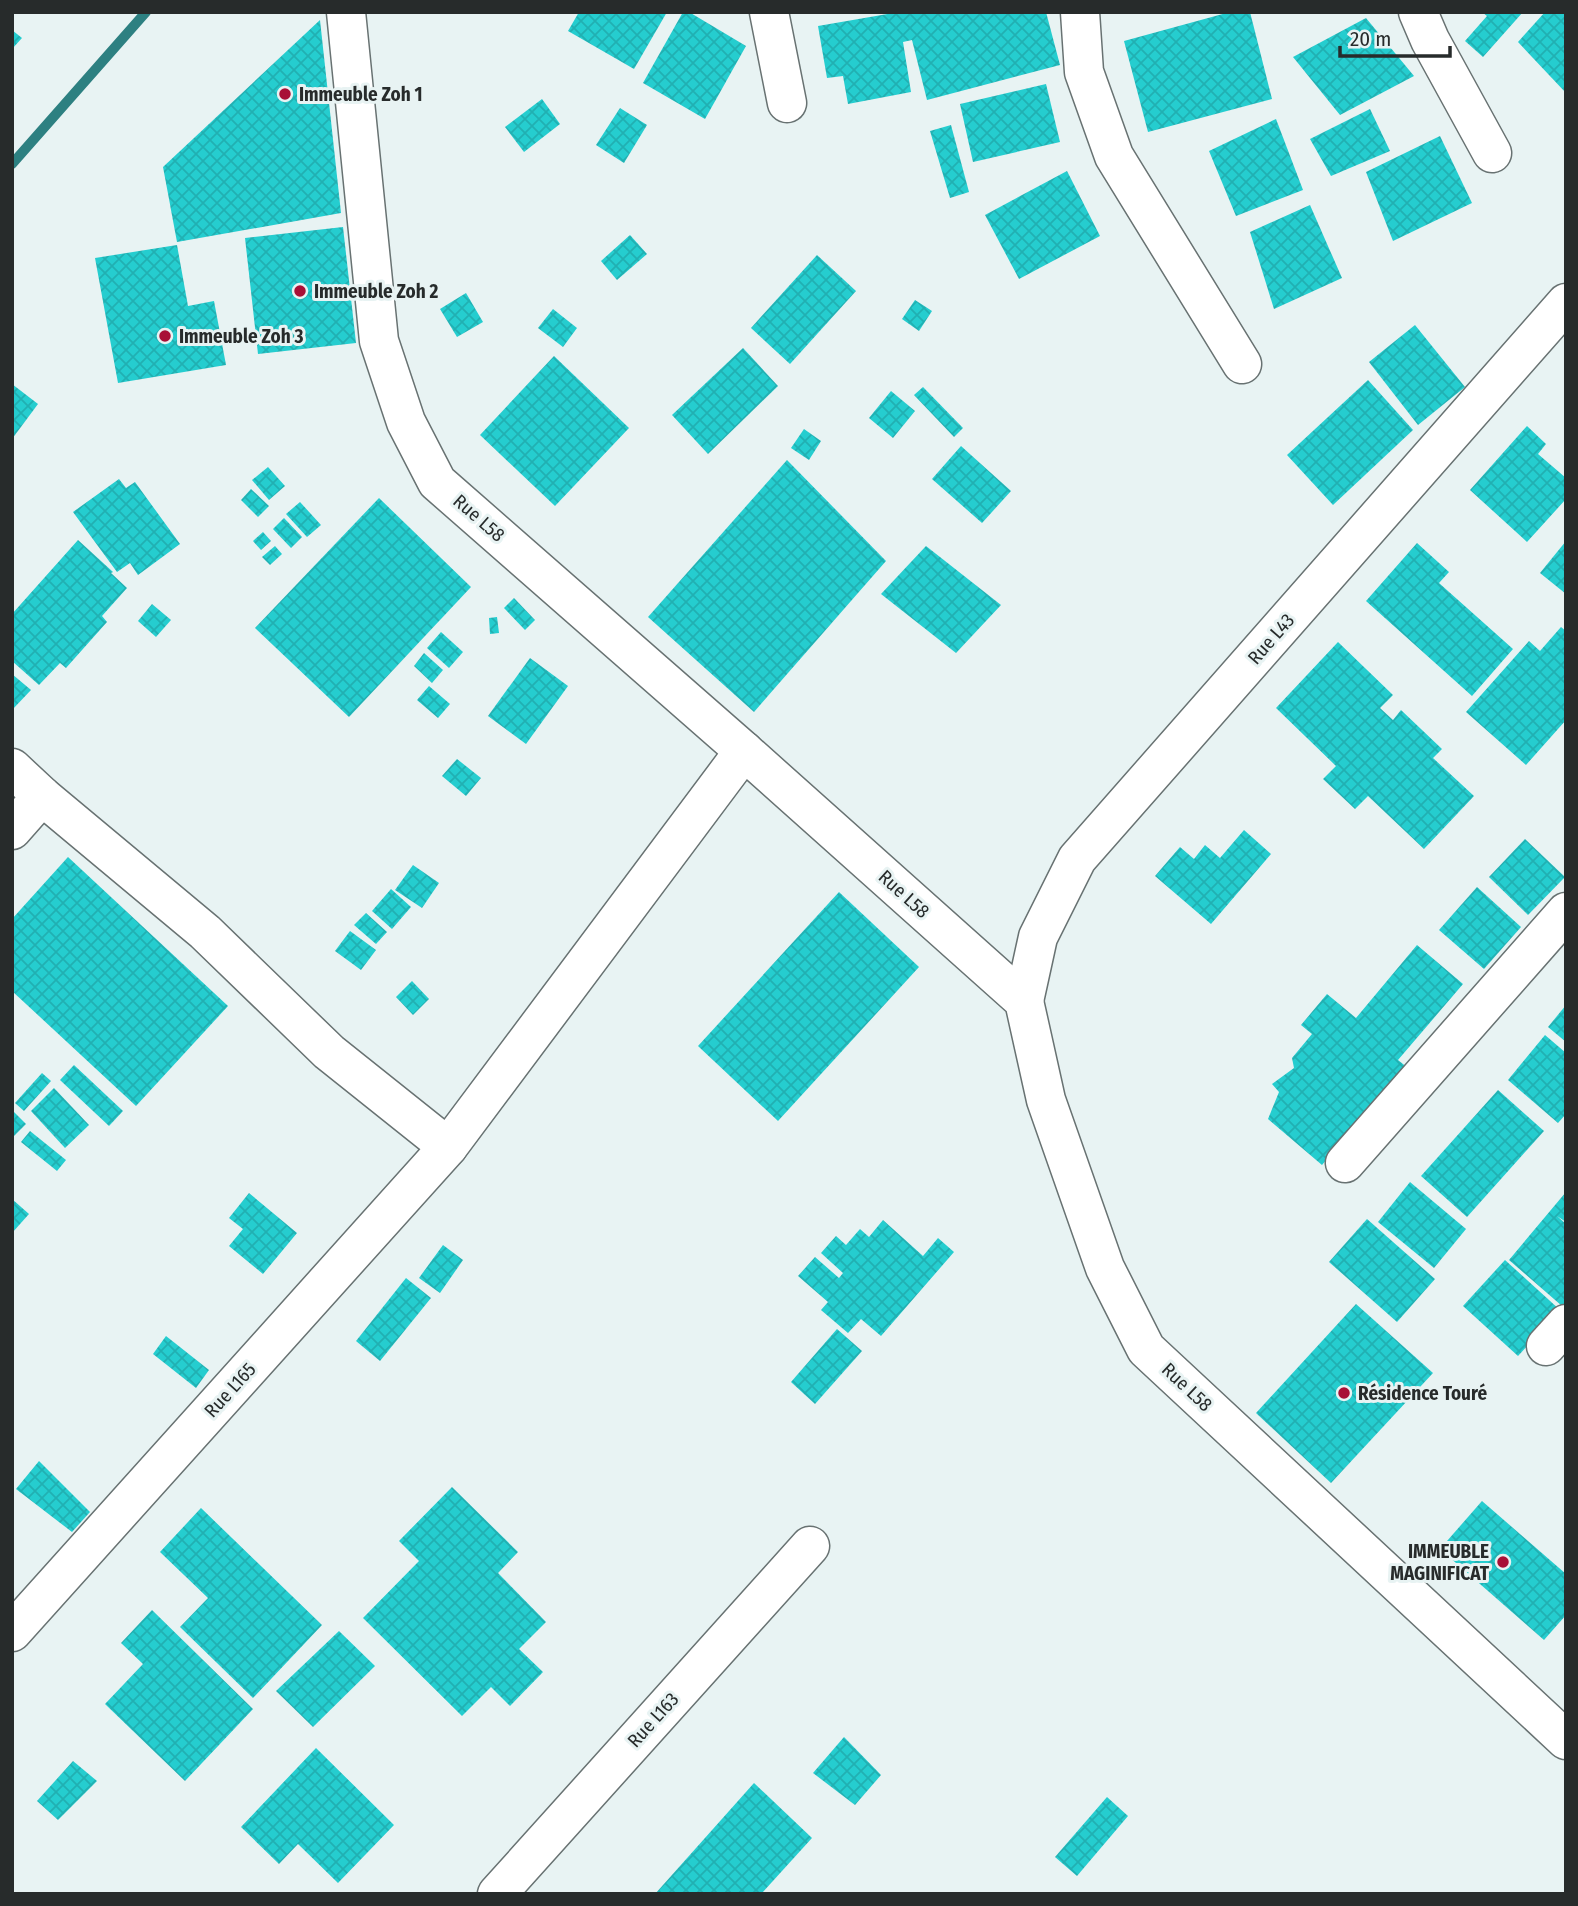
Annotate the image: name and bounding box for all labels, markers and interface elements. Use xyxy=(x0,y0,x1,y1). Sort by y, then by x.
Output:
scale bar xyxy=(1340,14,1450,58)
text: 20 m xyxy=(1350,26,1391,52)
place label: Immeuble Zoh 1 xyxy=(299,83,423,106)
marker: Immeuble Zoh 1 xyxy=(277,86,293,102)
place label: Immeuble Zoh 2 xyxy=(314,280,439,303)
marker: Immeuble Zoh 2 xyxy=(292,283,308,299)
place label: Immeuble Zoh 3 xyxy=(179,325,304,348)
marker: Immeuble Zoh 3 xyxy=(157,328,173,344)
street label: Rue L58 xyxy=(449,489,509,547)
street label: Rue L43 xyxy=(1243,609,1299,669)
street label: Rue L58 xyxy=(874,865,934,923)
street label: Rue L165 xyxy=(199,1358,261,1422)
street label: Rue L58 xyxy=(1157,1358,1217,1416)
place label: Résidence Touré xyxy=(1358,1382,1487,1405)
marker: Résidence Touré xyxy=(1336,1385,1352,1401)
place label: IMMEUBLE MAGINIFICAT xyxy=(1390,1540,1490,1585)
marker: IMMEUBLE MAGINIFICAT xyxy=(1495,1554,1511,1570)
street label: Rue L163 xyxy=(623,1688,683,1752)

